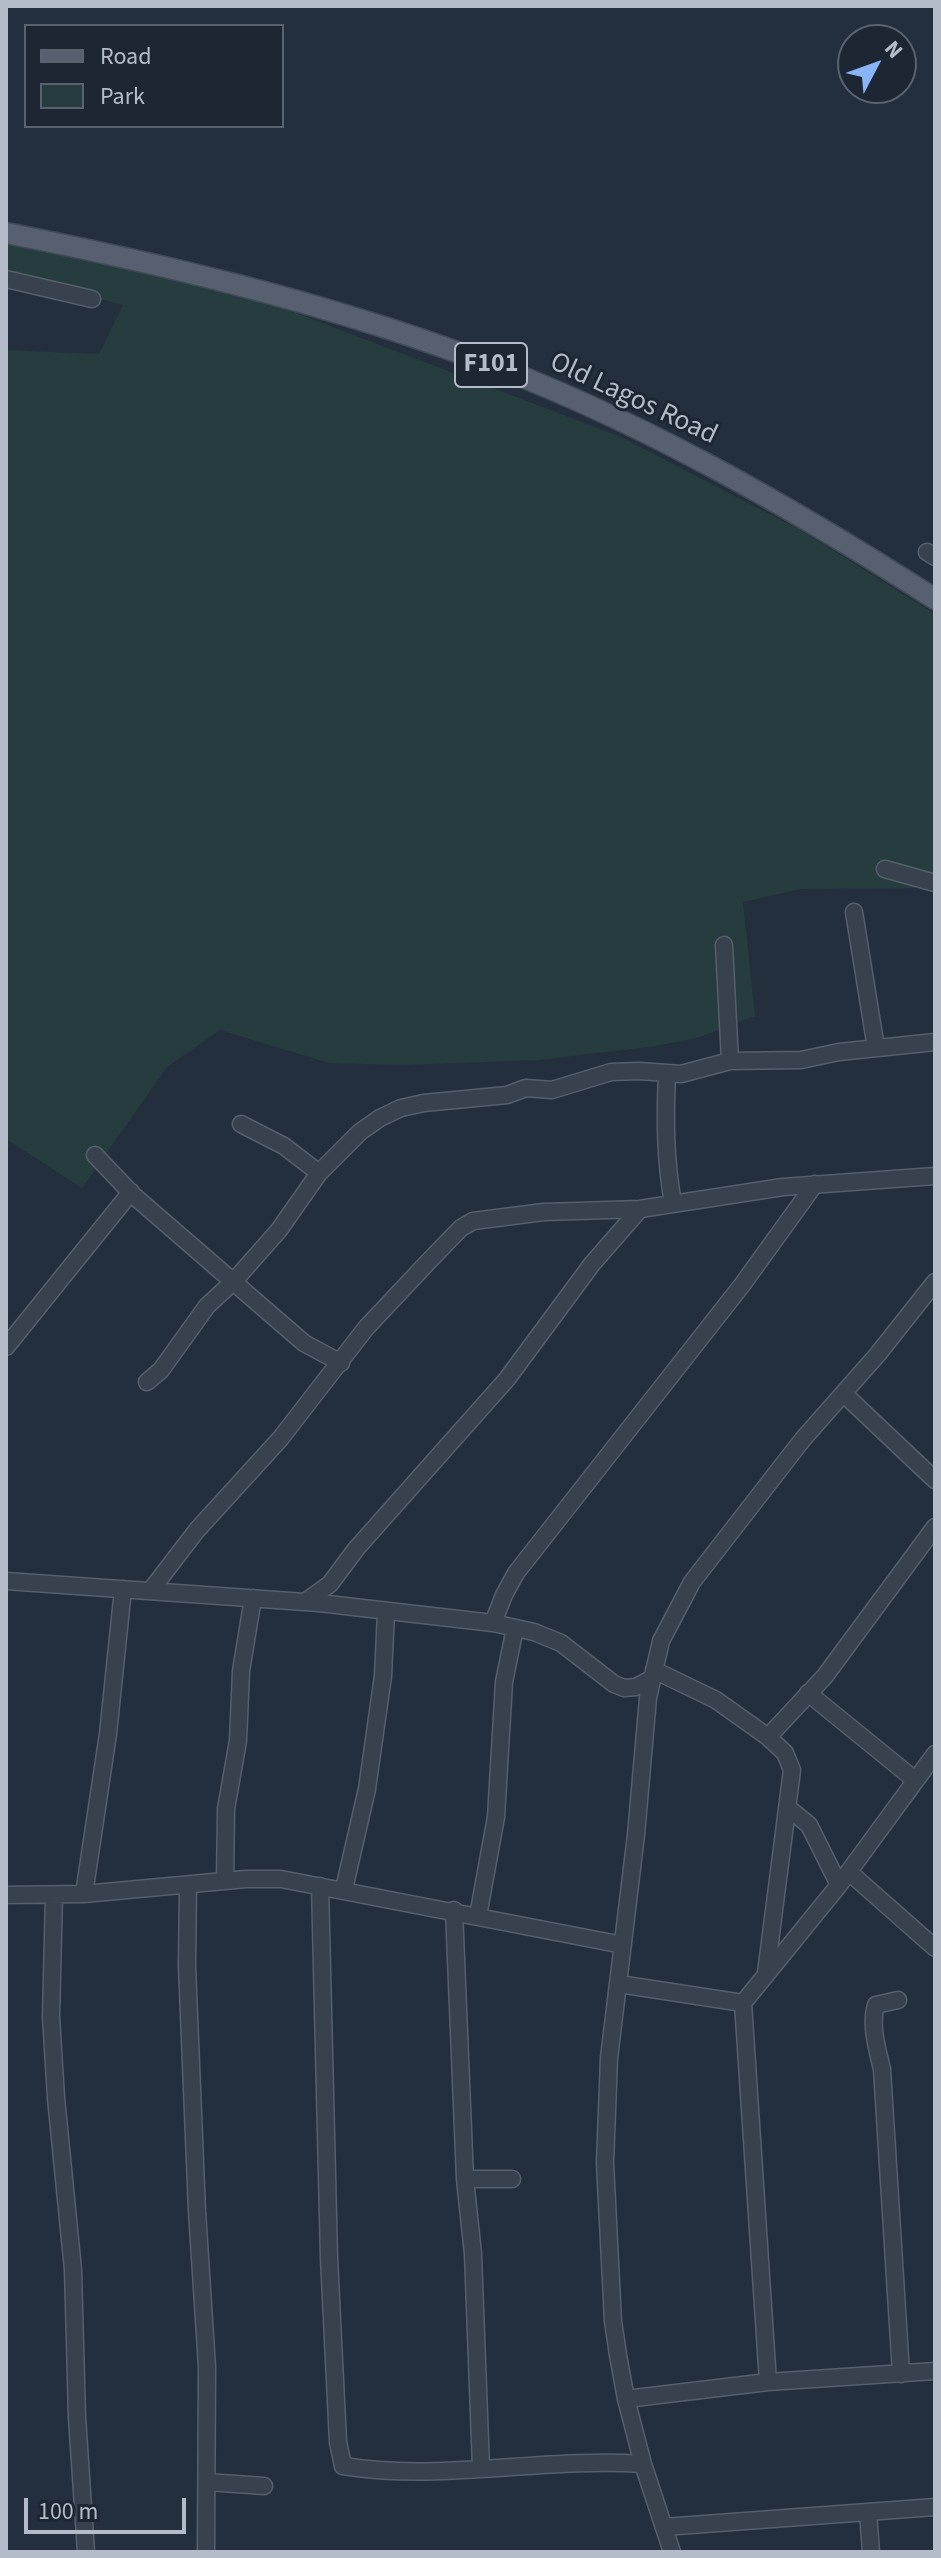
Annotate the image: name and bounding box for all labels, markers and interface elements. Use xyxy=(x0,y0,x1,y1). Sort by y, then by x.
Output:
legend xyxy=(24,24,284,128)
north arrow xyxy=(837,24,917,104)
text: N xyxy=(877,34,910,66)
text: Road xyxy=(100,39,152,74)
text: Park xyxy=(100,79,145,114)
road number: F101 xyxy=(455,343,527,387)
street label: Old Lagos Road xyxy=(544,347,722,453)
scale bar xyxy=(28,2482,190,2532)
text: 100 m xyxy=(38,2494,98,2529)

